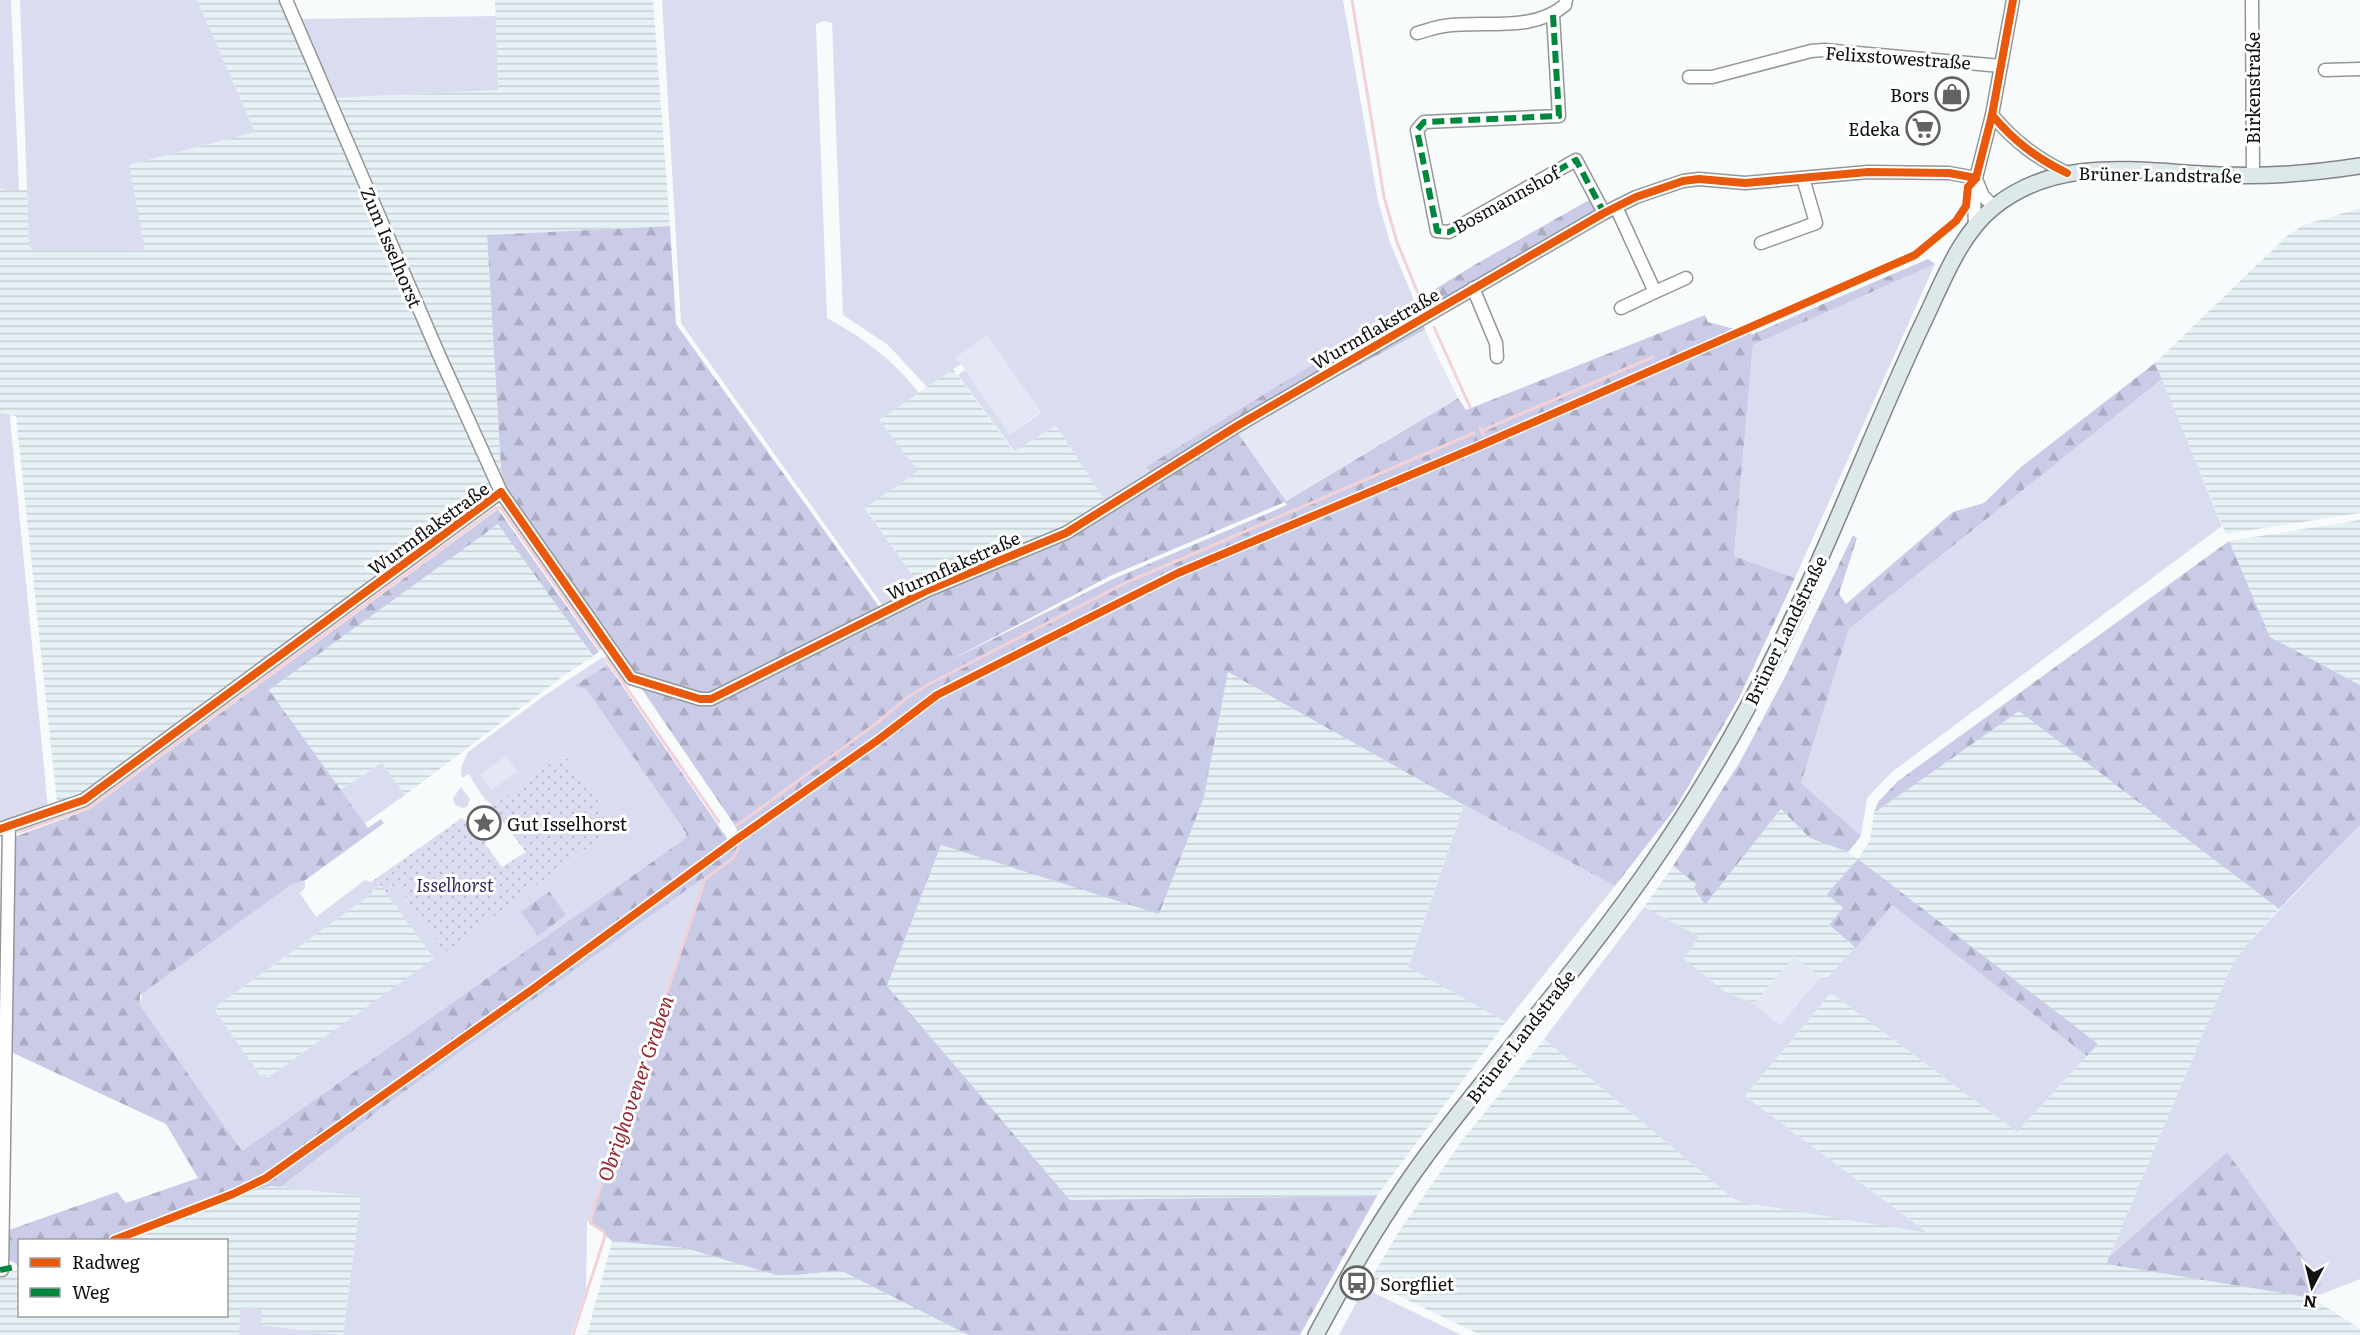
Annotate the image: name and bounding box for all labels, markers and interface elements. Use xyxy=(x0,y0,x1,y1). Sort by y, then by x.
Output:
street label: Birkenstraße xyxy=(2239,32,2266,144)
street label: Felixstowestraße xyxy=(1824,38,1972,76)
shop icon: Bors xyxy=(1934,76,1970,112)
place label: Bors xyxy=(1890,81,1929,108)
supermarket icon: Edeka xyxy=(1905,110,1941,146)
place label: Edeka xyxy=(1848,115,1900,142)
street label: Bosmannshof xyxy=(1448,158,1566,239)
street label: Brüner Landstraße xyxy=(2078,159,2242,189)
street label: Zum Isselhorst xyxy=(354,182,430,312)
street label: Wurmflakstraße xyxy=(1306,280,1444,376)
street label: Wurmflakstraße xyxy=(362,475,494,581)
street label: Wurmflakstraße xyxy=(882,523,1024,607)
street label: Brüner Landstraße xyxy=(1737,551,1833,709)
place icon: Gut Isselhorst xyxy=(466,805,502,841)
place label: Gut Isselhorst xyxy=(507,810,628,837)
park label: Isselhorst xyxy=(416,871,494,898)
street label: Brüner Landstraße xyxy=(1459,963,1581,1109)
water label: Obrighovener Graben xyxy=(588,991,680,1185)
legend xyxy=(18,1239,228,1317)
text: Radweg xyxy=(72,1248,141,1275)
north arrow xyxy=(2282,1257,2342,1317)
bus stop icon: Sorgfliet xyxy=(1339,1265,1375,1301)
place label: Sorgfliet xyxy=(1380,1270,1455,1297)
text: Weg xyxy=(72,1278,110,1305)
text: N xyxy=(2302,1290,2318,1316)

